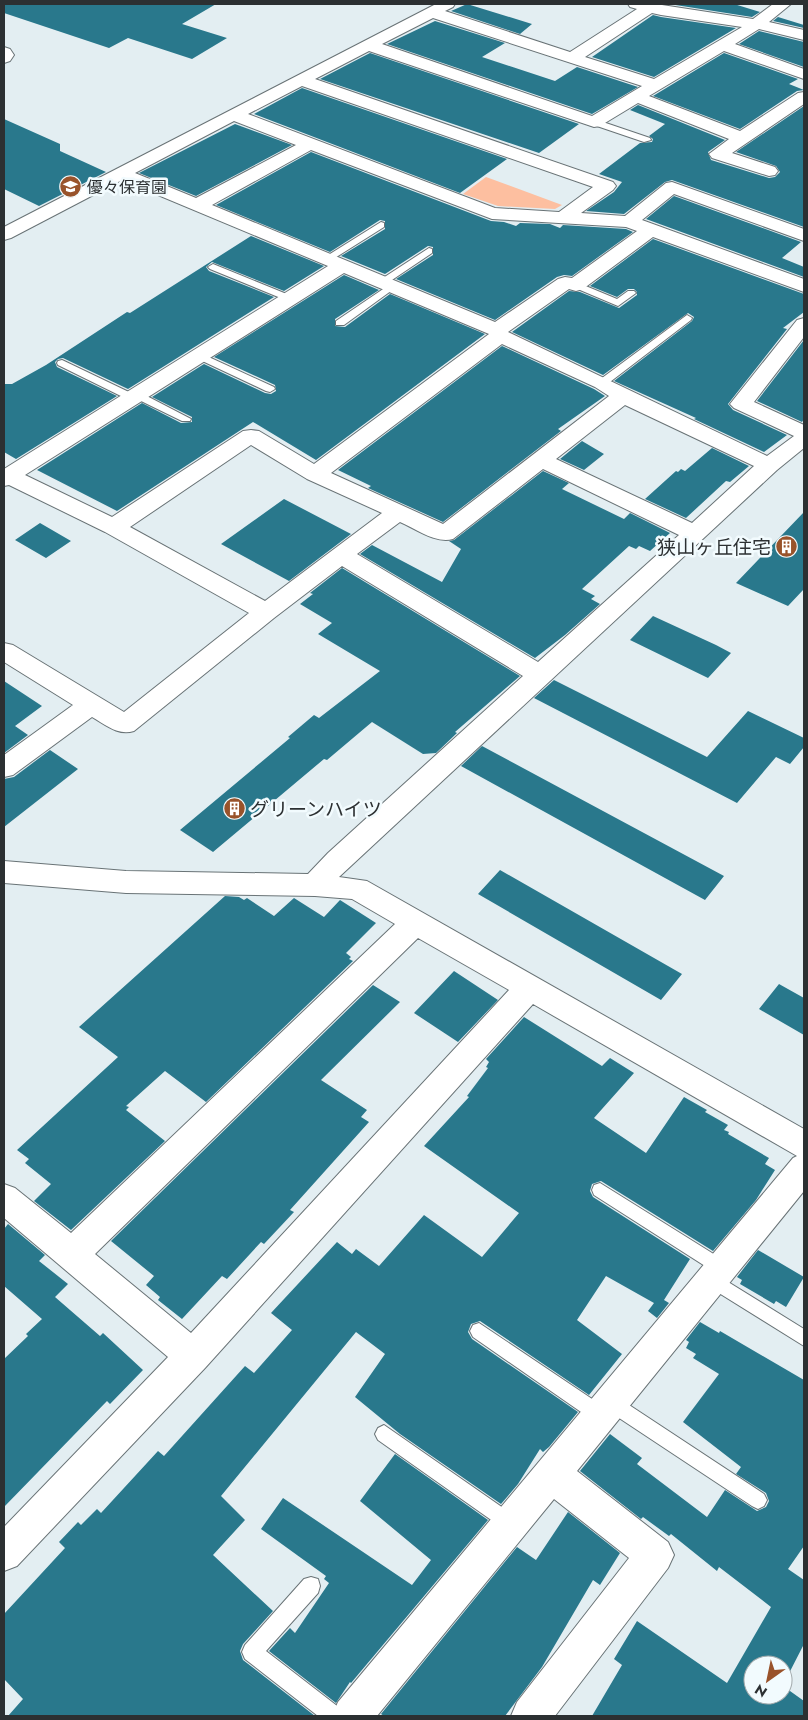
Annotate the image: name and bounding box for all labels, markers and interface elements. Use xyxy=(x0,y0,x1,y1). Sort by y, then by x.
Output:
school or university icon: 優々保育園 xyxy=(59,175,83,199)
place label: 優々保育園 xyxy=(87,176,167,199)
place label: 狭山ヶ丘住宅 xyxy=(657,534,771,561)
building icon: 狭山ヶ丘住宅 xyxy=(775,535,799,559)
place label: グリーンハイツ xyxy=(250,796,382,823)
building icon: グリーンハイツ xyxy=(222,797,246,821)
north arrow xyxy=(743,1655,793,1705)
text: N xyxy=(751,1679,771,1702)

